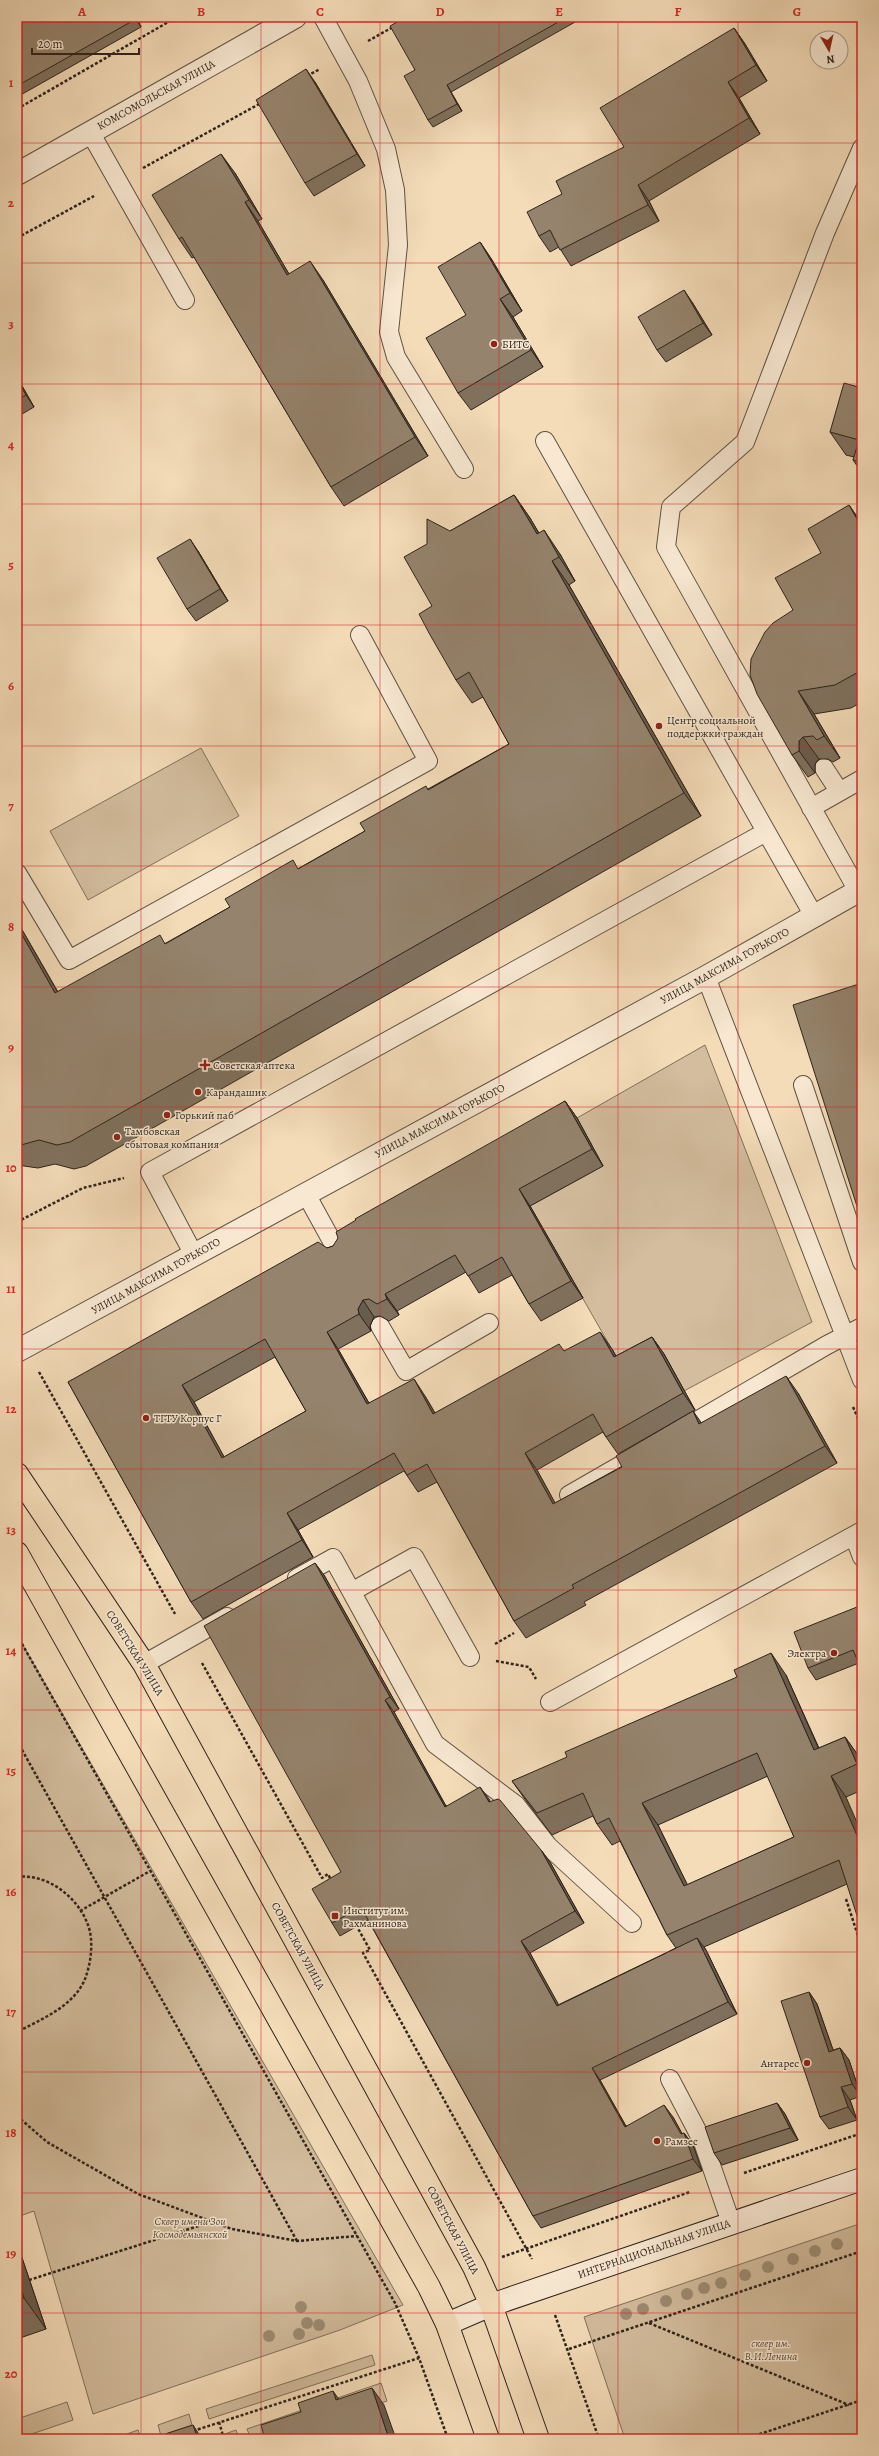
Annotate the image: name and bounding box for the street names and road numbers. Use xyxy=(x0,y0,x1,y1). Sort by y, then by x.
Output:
street label: КОМСОМОЛЬСКАЯ УЛИЦА xyxy=(94,56,218,134)
street label: УЛИЦА МАКСИМА ГОРЬКОГО xyxy=(658,924,793,1008)
street label: УЛИЦА МАКСИМА ГОРЬКОГО xyxy=(372,1080,508,1162)
street label: УЛИЦА МАКСИМА ГОРЬКОГО xyxy=(89,1234,224,1318)
street label: СОВЕТСКАЯ УЛИЦА xyxy=(103,1607,168,1699)
street label: СОВЕТСКАЯ УЛИЦА xyxy=(268,1900,329,1993)
street label: СОВЕТСКАЯ УЛИЦА xyxy=(423,2183,483,2277)
street label: ИНТЕРНАЦИОНАЛЬНАЯ УЛИЦА xyxy=(576,2216,733,2282)

